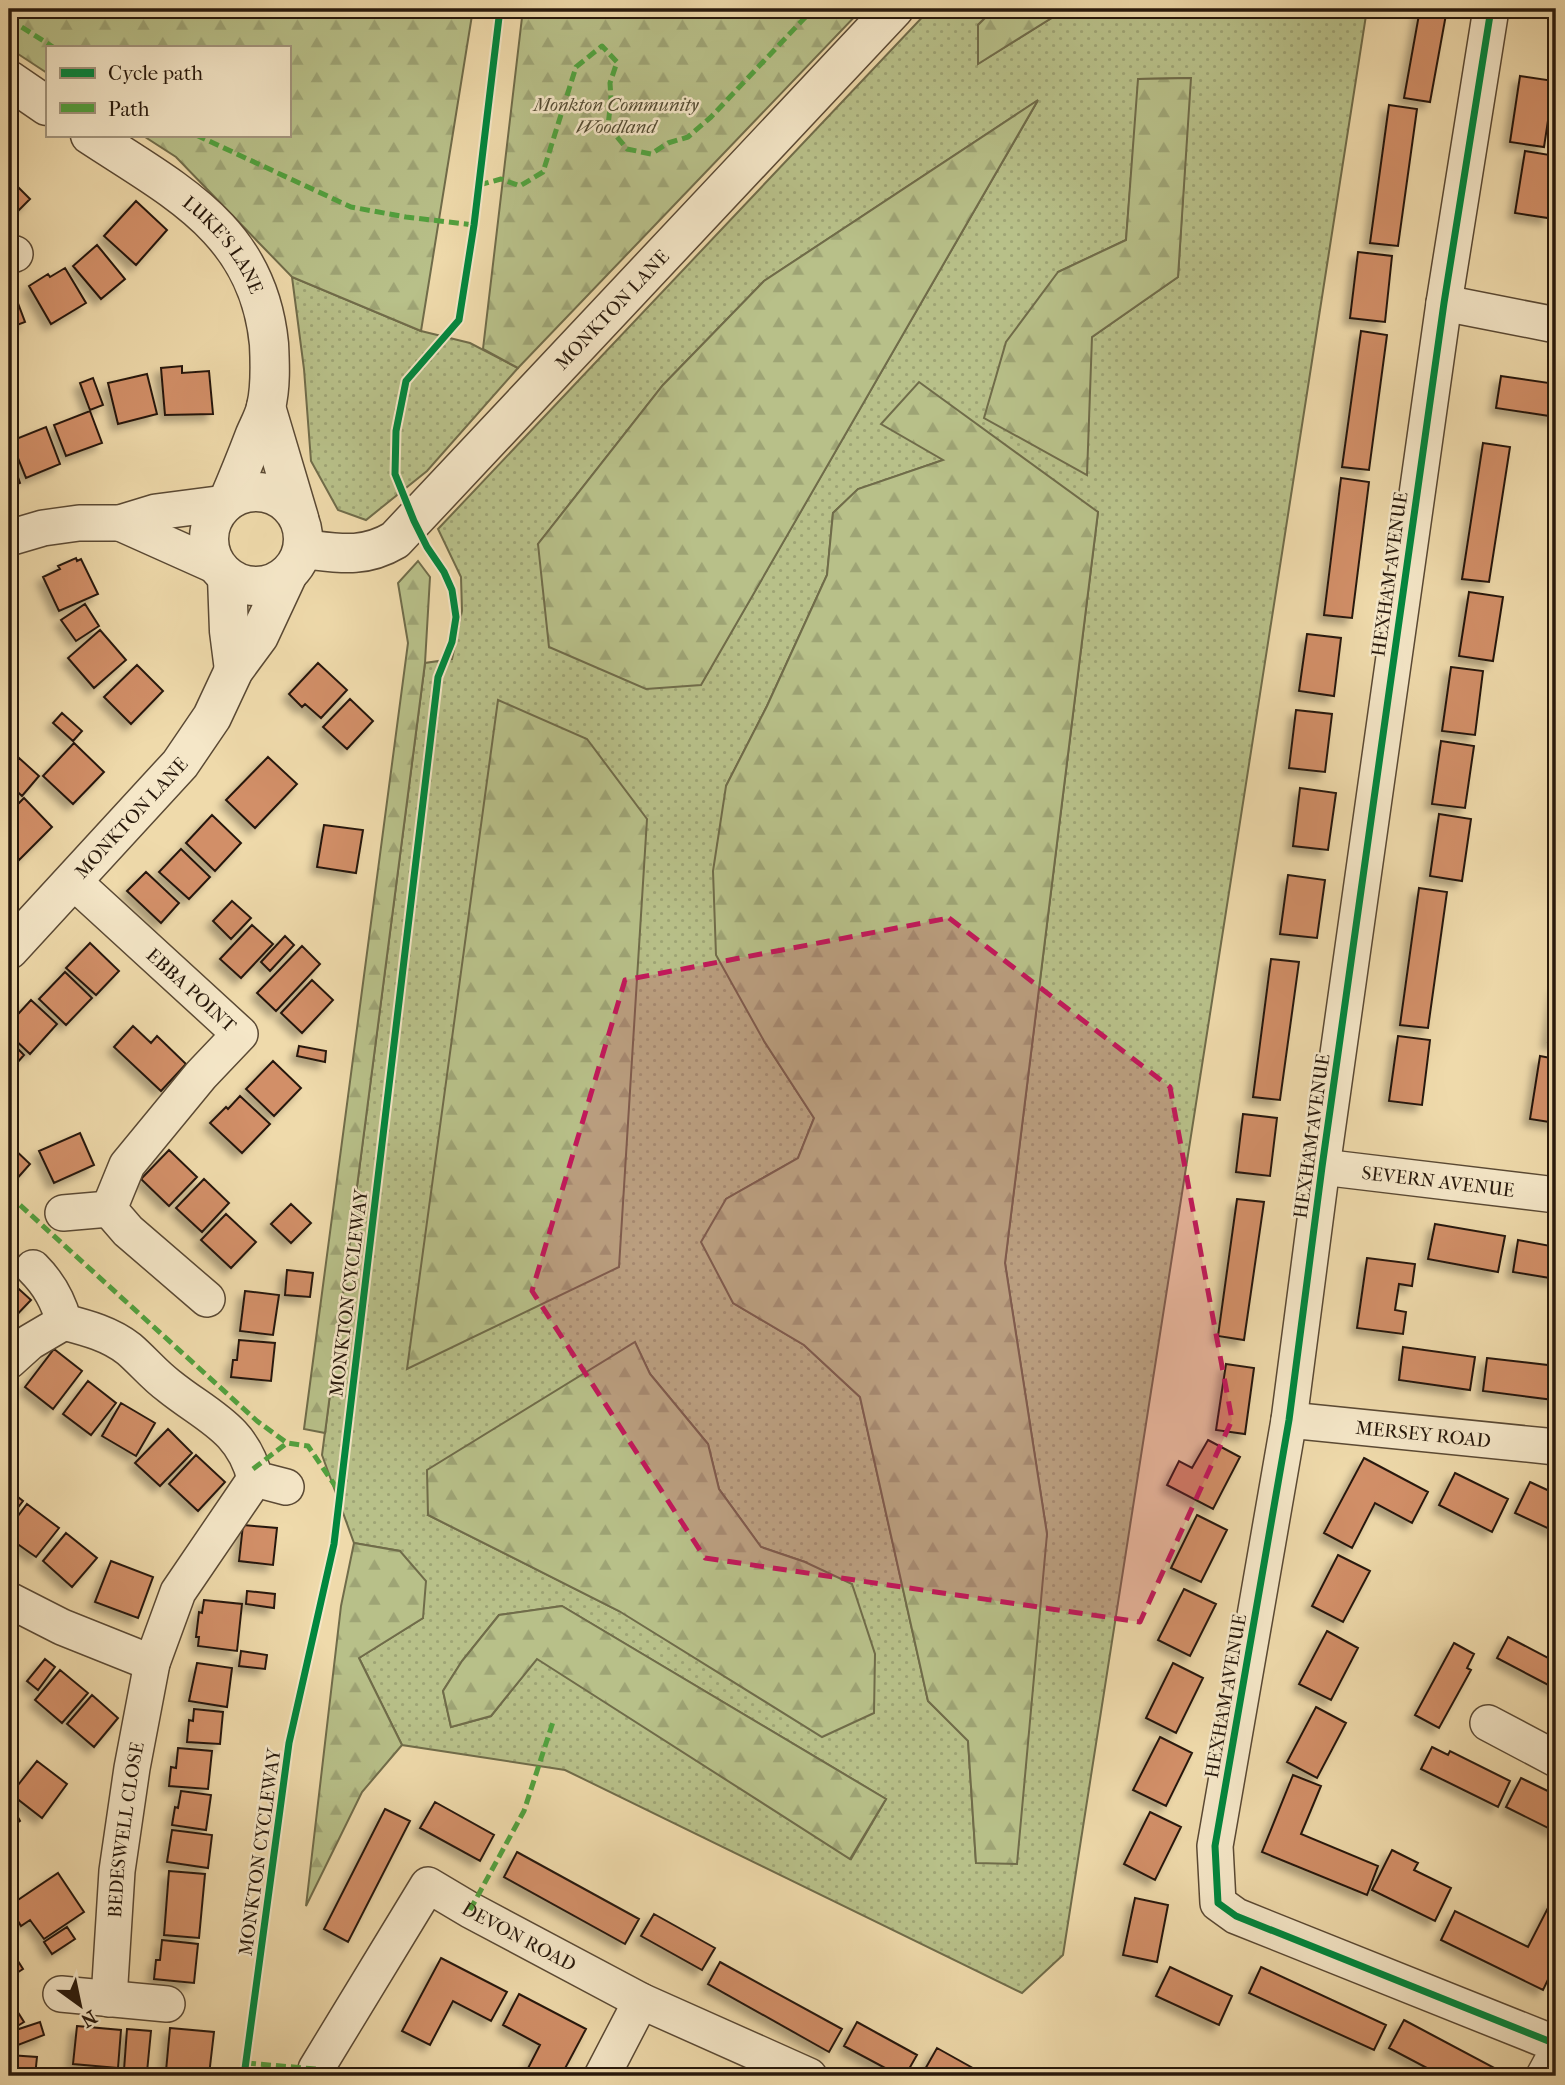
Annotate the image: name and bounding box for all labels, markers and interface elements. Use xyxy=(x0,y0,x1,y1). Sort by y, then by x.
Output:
legend xyxy=(46,46,290,136)
text: Cycle path xyxy=(108,61,203,85)
park label: Monkton Community Woodland xyxy=(531,94,700,138)
text: Path xyxy=(108,97,150,121)
street label: LUKE'S LANE xyxy=(178,191,267,297)
street label: MONKTON LANE xyxy=(551,245,674,374)
street label: HEXHAM AVENUE xyxy=(1368,490,1413,658)
street label: MONKTON LANE xyxy=(71,753,193,883)
street label: EBBA POINT xyxy=(142,944,240,1037)
street label: HEXHAM AVENUE xyxy=(1290,1052,1335,1220)
street label: SEVERN AVENUE xyxy=(1360,1162,1516,1202)
street label: MONKTON CYCLEWAY xyxy=(325,1187,373,1398)
street label: MERSEY ROAD xyxy=(1354,1417,1492,1452)
street label: HEXHAM AVENUE xyxy=(1201,1612,1251,1780)
street label: BEDESWELL CLOSE xyxy=(104,1740,149,1919)
street label: MONKTON CYCLEWAY xyxy=(235,1746,286,1957)
street label: DEVON ROAD xyxy=(458,1898,579,1976)
north arrow xyxy=(46,1969,116,2039)
text: N xyxy=(76,2005,101,2032)

